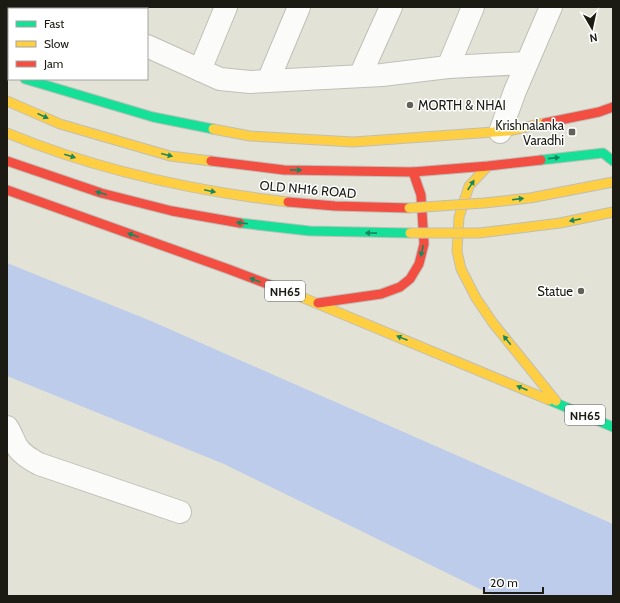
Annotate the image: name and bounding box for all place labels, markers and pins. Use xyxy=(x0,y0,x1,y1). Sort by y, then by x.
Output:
place label: MORTH & NHAI xyxy=(418,97,506,113)
marker: MORTH & NHAI xyxy=(405,100,415,110)
place label: Krishnalanka Varadhi xyxy=(495,117,565,148)
marker: Krishnalanka Varadhi xyxy=(567,127,577,137)
place label: Statue xyxy=(537,283,573,299)
marker: Statue xyxy=(576,286,586,296)

